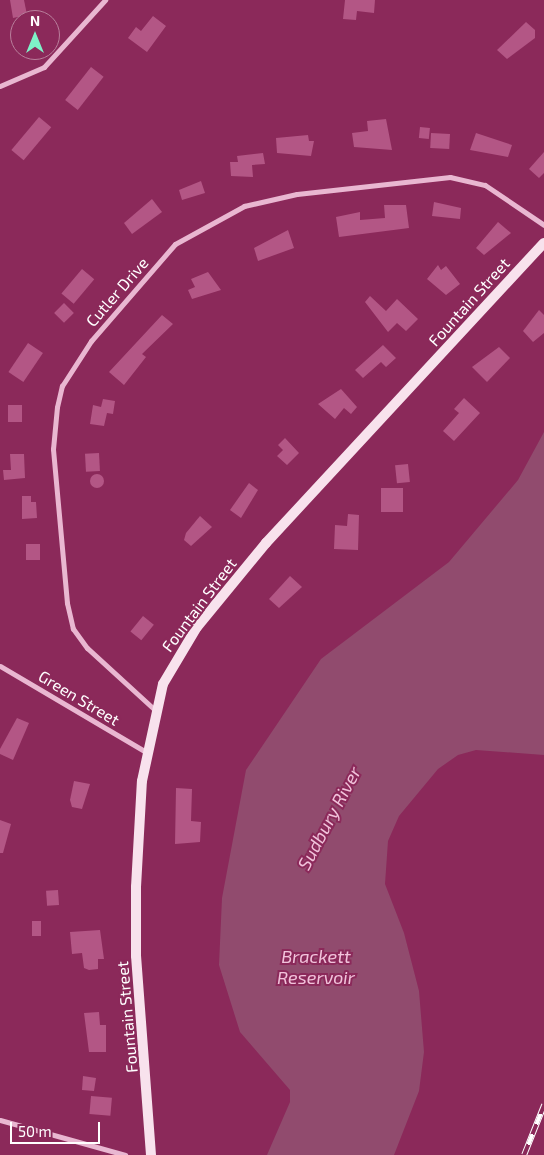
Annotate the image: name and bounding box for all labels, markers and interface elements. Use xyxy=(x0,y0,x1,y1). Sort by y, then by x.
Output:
north arrow xyxy=(10,10,60,60)
text: N xyxy=(30,12,40,29)
street label: Cutler Drive xyxy=(82,253,152,331)
street label: Fountain Street xyxy=(424,254,514,350)
street label: Fountain Street xyxy=(158,554,240,656)
street label: Green Street xyxy=(35,666,123,730)
water label: Sudbury River xyxy=(293,763,365,873)
water label: Brackett Reservoir xyxy=(277,946,355,989)
street label: Fountain Street xyxy=(113,960,141,1074)
scale bar xyxy=(12,1112,102,1144)
text: 50 m xyxy=(18,1122,52,1140)

